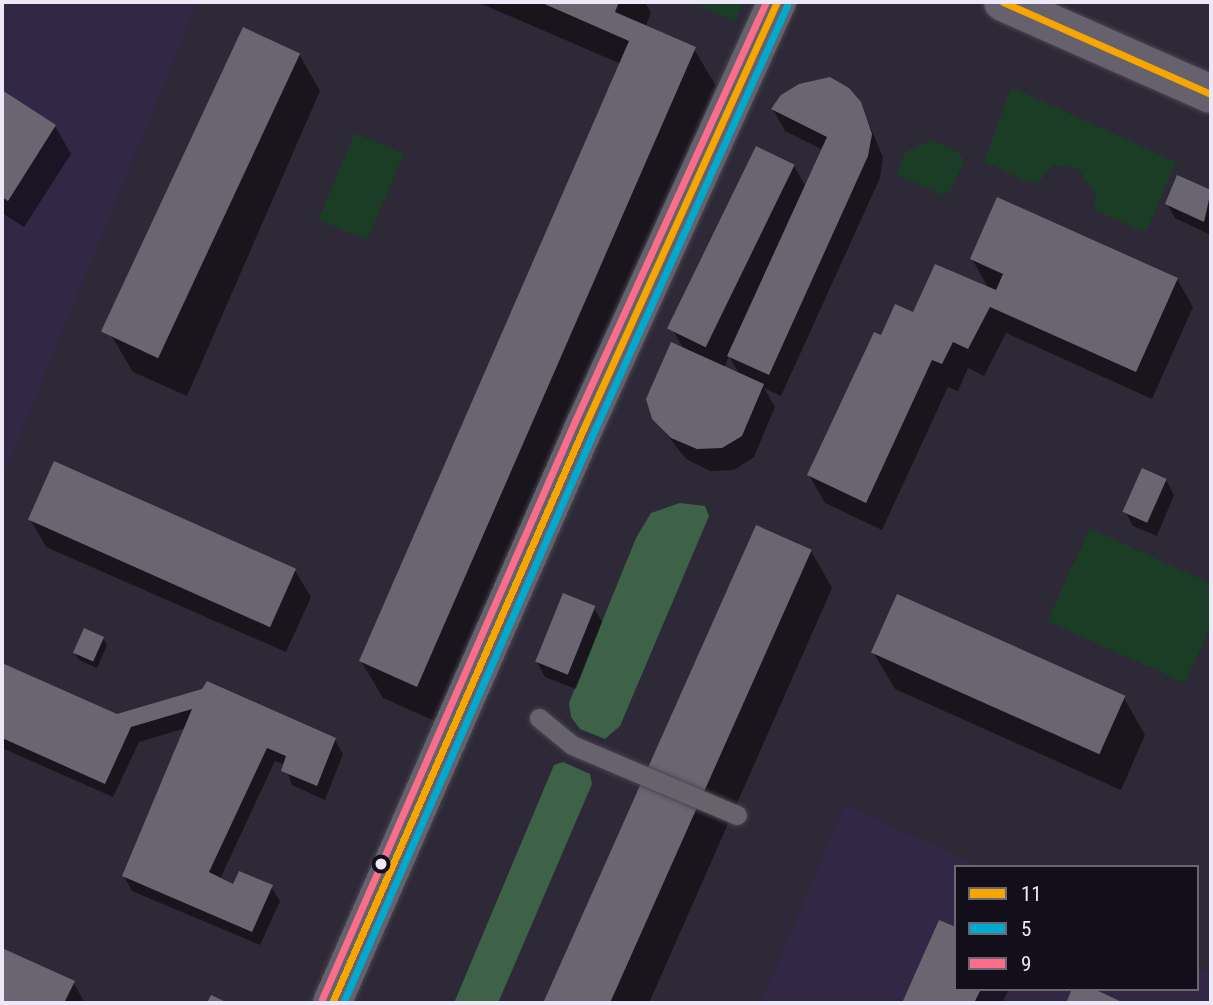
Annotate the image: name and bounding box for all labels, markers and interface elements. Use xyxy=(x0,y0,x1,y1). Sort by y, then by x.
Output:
unlabelled marker xyxy=(374,857,388,871)
legend xyxy=(954,865,1199,991)
text: 11 xyxy=(1021,882,1042,906)
text: 5 xyxy=(1021,917,1031,941)
text: 9 xyxy=(1021,952,1031,976)

